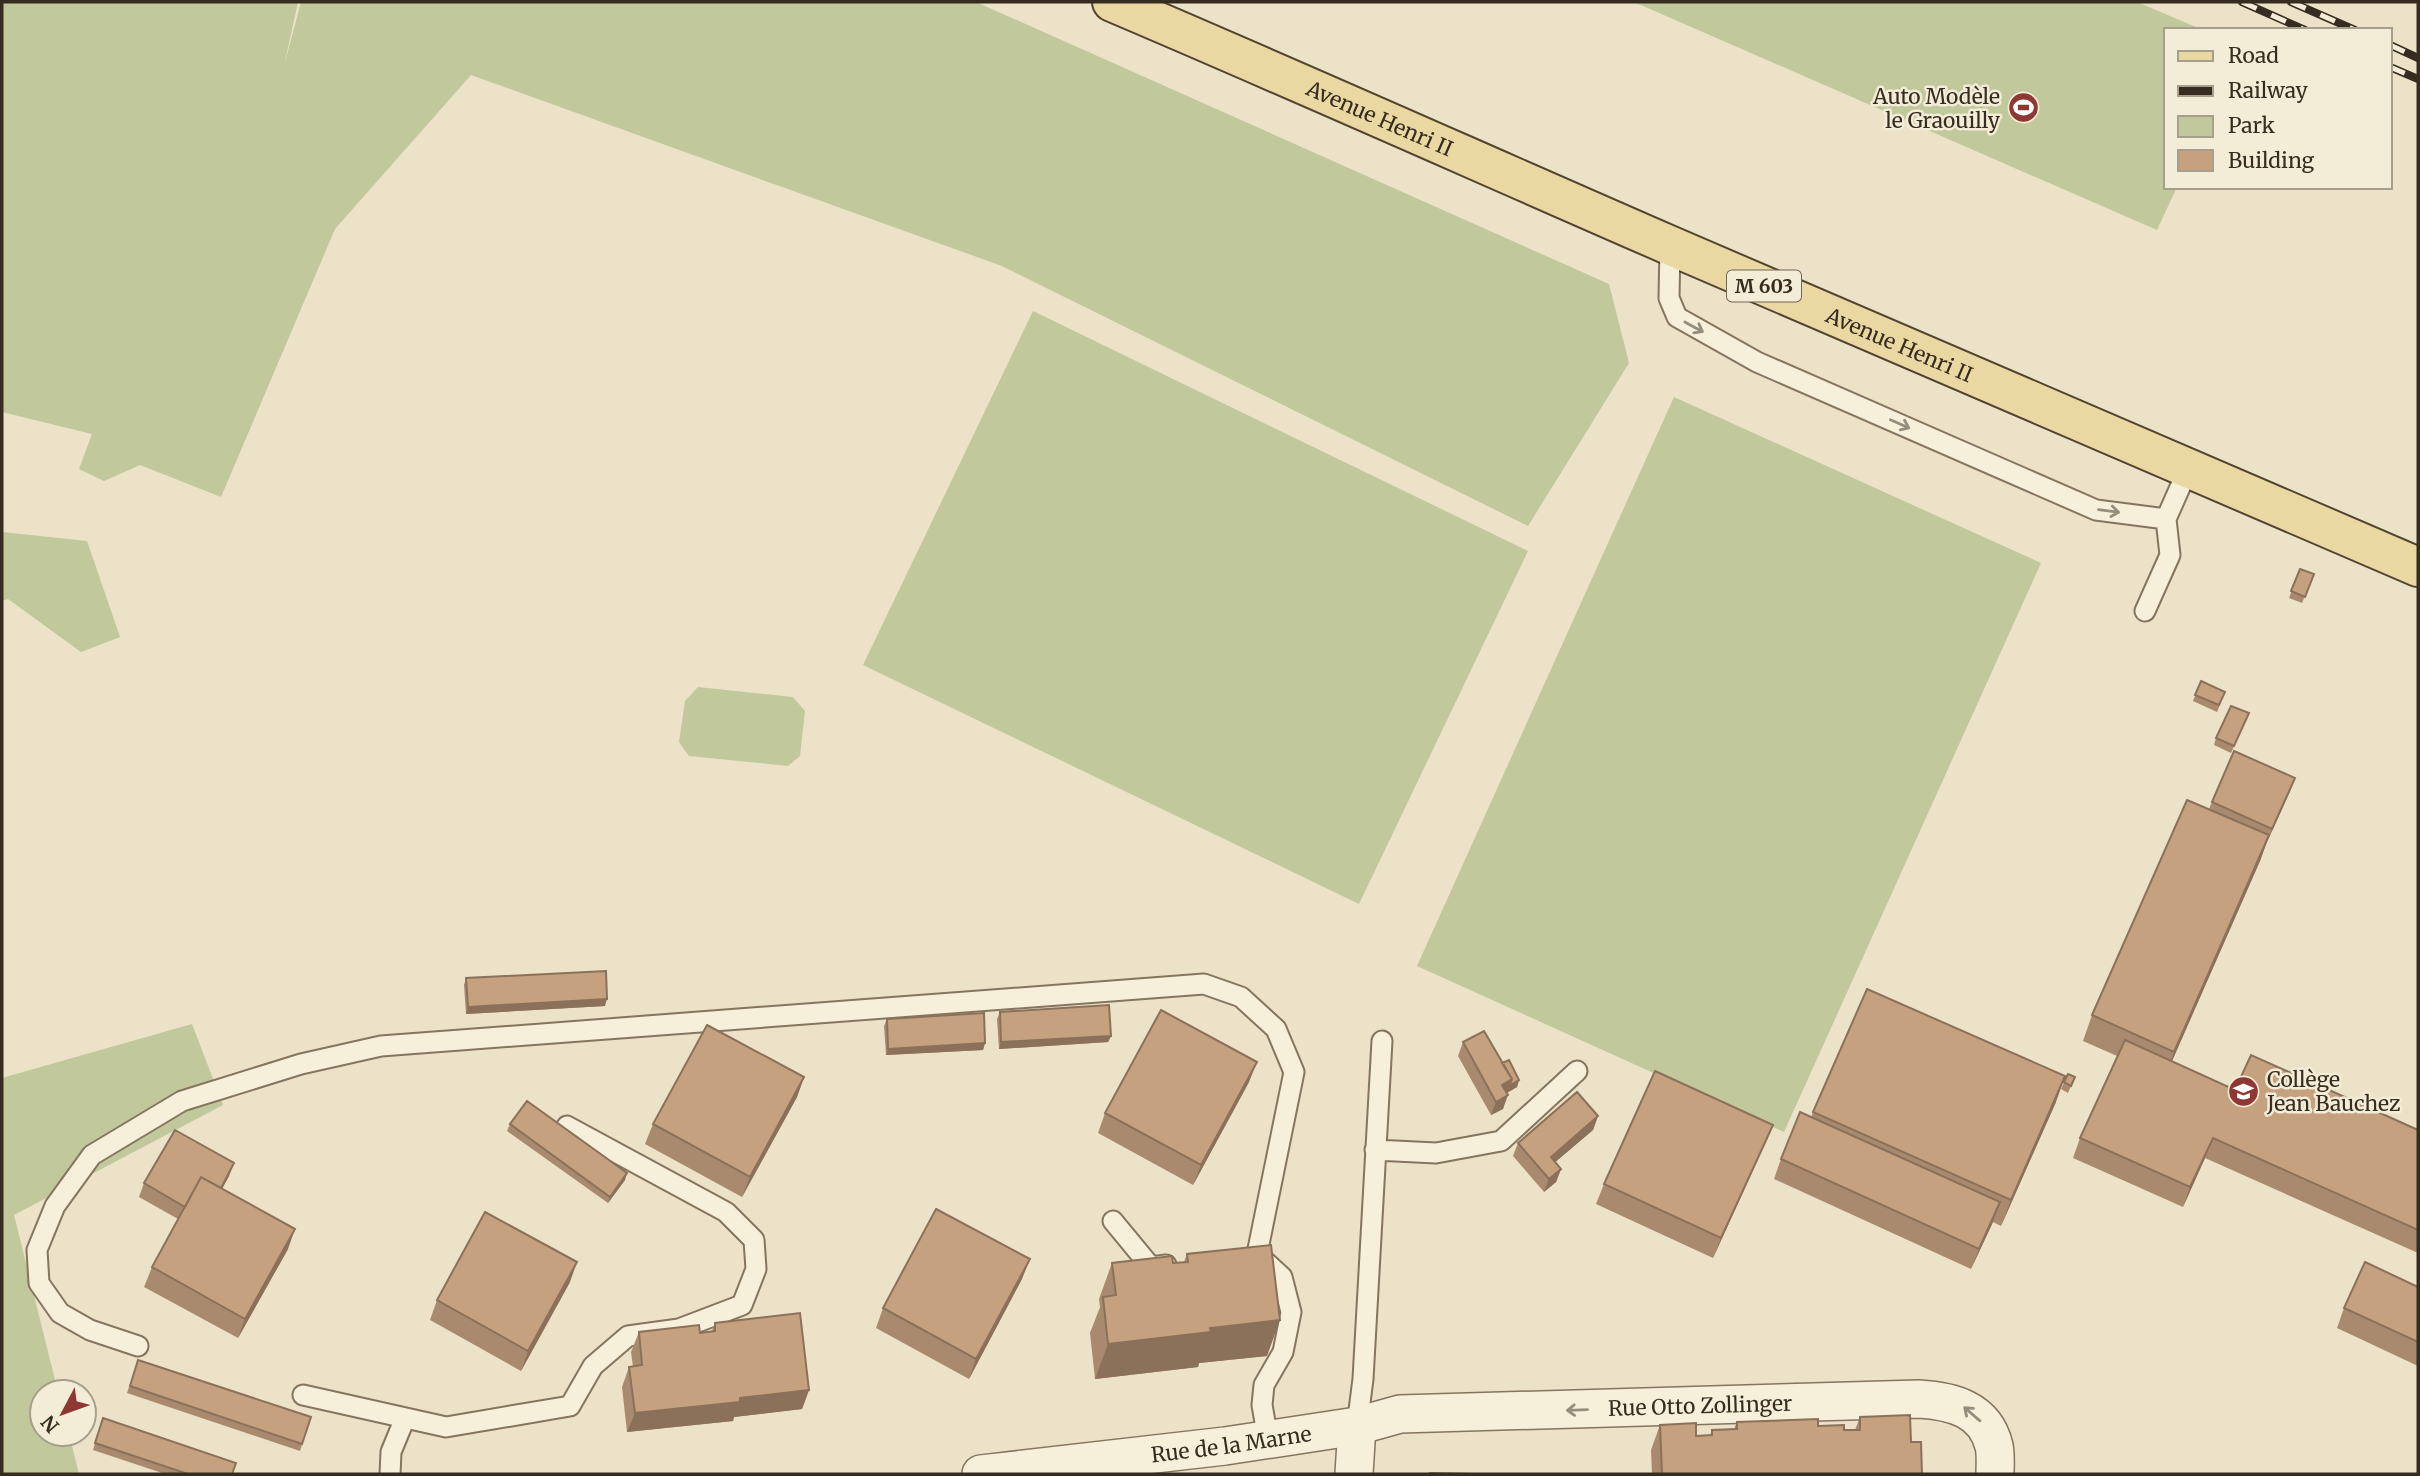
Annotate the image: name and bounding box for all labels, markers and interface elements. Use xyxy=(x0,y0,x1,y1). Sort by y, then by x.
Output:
legend xyxy=(2164,28,2392,189)
text: Road xyxy=(2228,42,2279,69)
street label: Avenue Henri II xyxy=(1302,74,1457,162)
text: Railway xyxy=(2228,77,2309,104)
place label: Auto Modèle le Graouilly xyxy=(1872,83,2001,134)
sports icon: Auto Modèle le Graouilly xyxy=(2006,91,2040,125)
text: Park xyxy=(2228,112,2275,139)
text: Building xyxy=(2228,147,2315,174)
road number: M 603 xyxy=(1727,270,1801,302)
street label: Avenue Henri II xyxy=(1821,301,1977,388)
one-way arrow xyxy=(1684,320,1704,334)
one-way arrow xyxy=(1888,418,1910,431)
one-way arrow xyxy=(2097,505,2120,518)
place label: Collège Jean Bauchez xyxy=(2266,1066,2400,1117)
school or university icon: Collège Jean Bauchez xyxy=(2227,1074,2261,1108)
north arrow xyxy=(28,1378,98,1448)
street label: Rue Otto Zollinger xyxy=(1608,1389,1793,1421)
one-way arrow xyxy=(1566,1404,1589,1417)
one-way arrow xyxy=(1963,1407,1981,1423)
text: N xyxy=(36,1411,64,1438)
street label: Rue de la Marne xyxy=(1150,1420,1313,1468)

